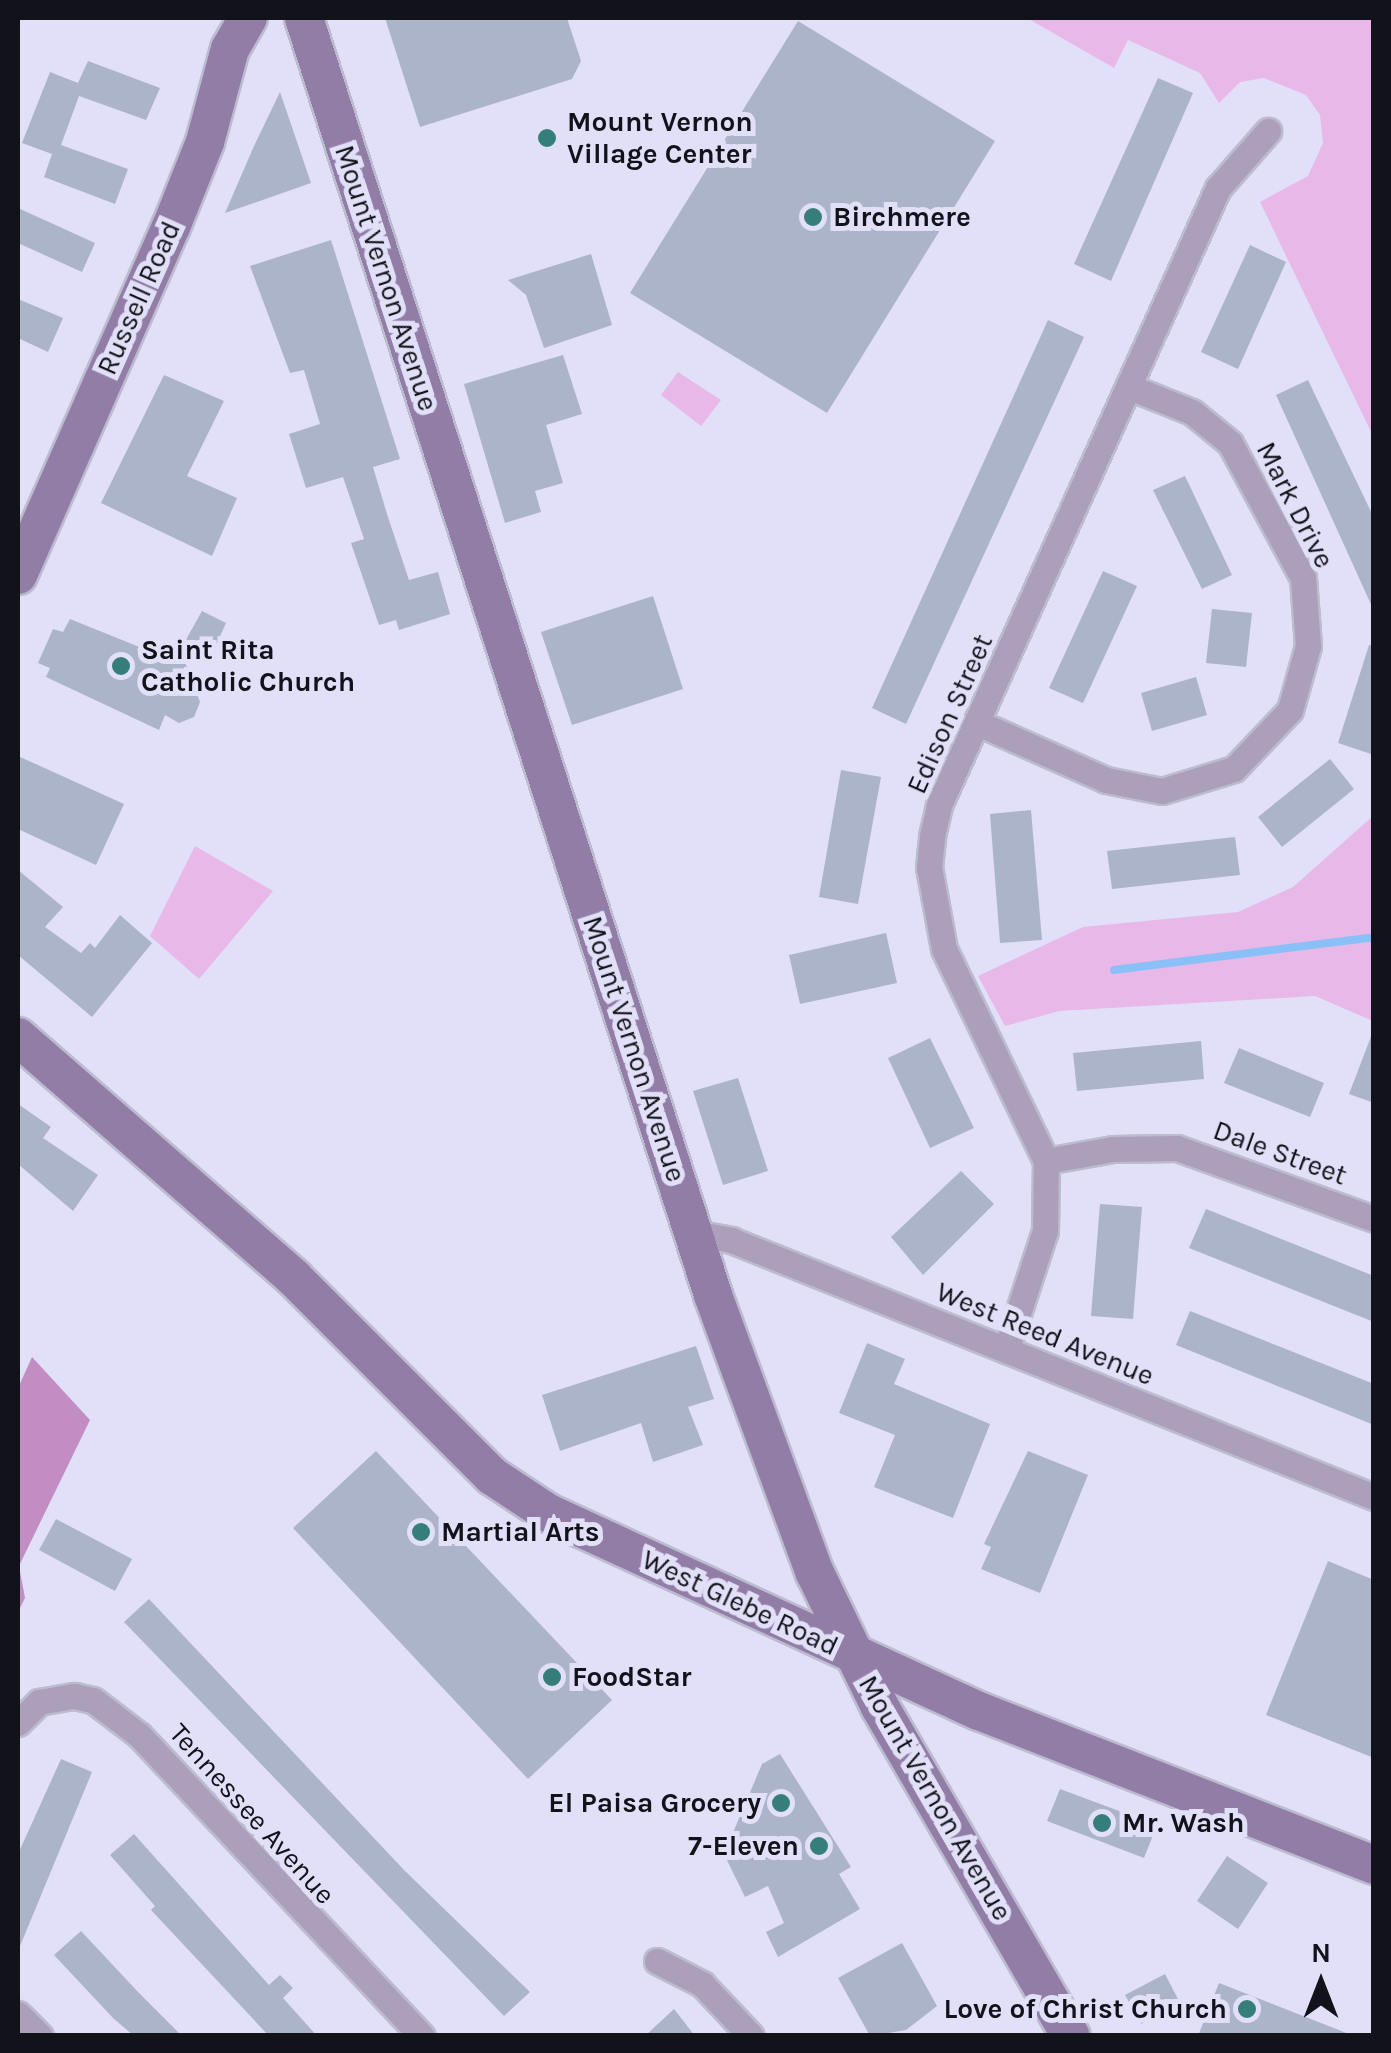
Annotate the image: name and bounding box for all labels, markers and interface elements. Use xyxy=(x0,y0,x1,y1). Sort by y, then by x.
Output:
place label: Mount Vernon Village Center xyxy=(567,105,753,171)
marker: Mount Vernon Village Center xyxy=(536,127,558,149)
street label: Mount Vernon Avenue xyxy=(327,141,445,415)
place label: Birchmere xyxy=(833,200,971,234)
marker: Birchmere xyxy=(802,206,824,228)
street label: Russell Road xyxy=(90,216,188,380)
street label: Mark Drive xyxy=(1249,436,1341,574)
street label: Edison Street xyxy=(900,629,1000,799)
place label: Saint Rita Catholic Church xyxy=(141,633,355,699)
marker: Saint Rita Catholic Church xyxy=(110,655,132,677)
street label: Mount Vernon Avenue xyxy=(575,912,693,1186)
street label: Dale Street xyxy=(1209,1113,1351,1193)
street label: West Reed Avenue xyxy=(931,1275,1159,1393)
place label: Martial Arts xyxy=(441,1515,599,1549)
marker: Martial Arts xyxy=(410,1521,432,1543)
street label: West Glebe Road xyxy=(637,1543,843,1663)
place label: FoodStar xyxy=(572,1660,692,1694)
marker: FoodStar xyxy=(541,1666,563,1688)
street label: Mount Vernon Avenue xyxy=(851,1670,1019,1926)
street label: Tennessee Avenue xyxy=(162,1717,342,1911)
place label: El Paisa Grocery xyxy=(548,1786,761,1820)
marker: El Paisa Grocery xyxy=(770,1792,792,1814)
place label: Mr. Wash xyxy=(1122,1806,1245,1840)
marker: Mr. Wash xyxy=(1091,1812,1113,1834)
place label: 7-Eleven xyxy=(688,1829,799,1863)
marker: 7-Eleven xyxy=(808,1835,830,1857)
north arrow xyxy=(1271,1933,1371,2033)
text: N xyxy=(1311,1936,1331,1969)
place label: Love of Christ Church xyxy=(943,1992,1227,2026)
marker: Love of Christ Church xyxy=(1236,1998,1258,2020)

